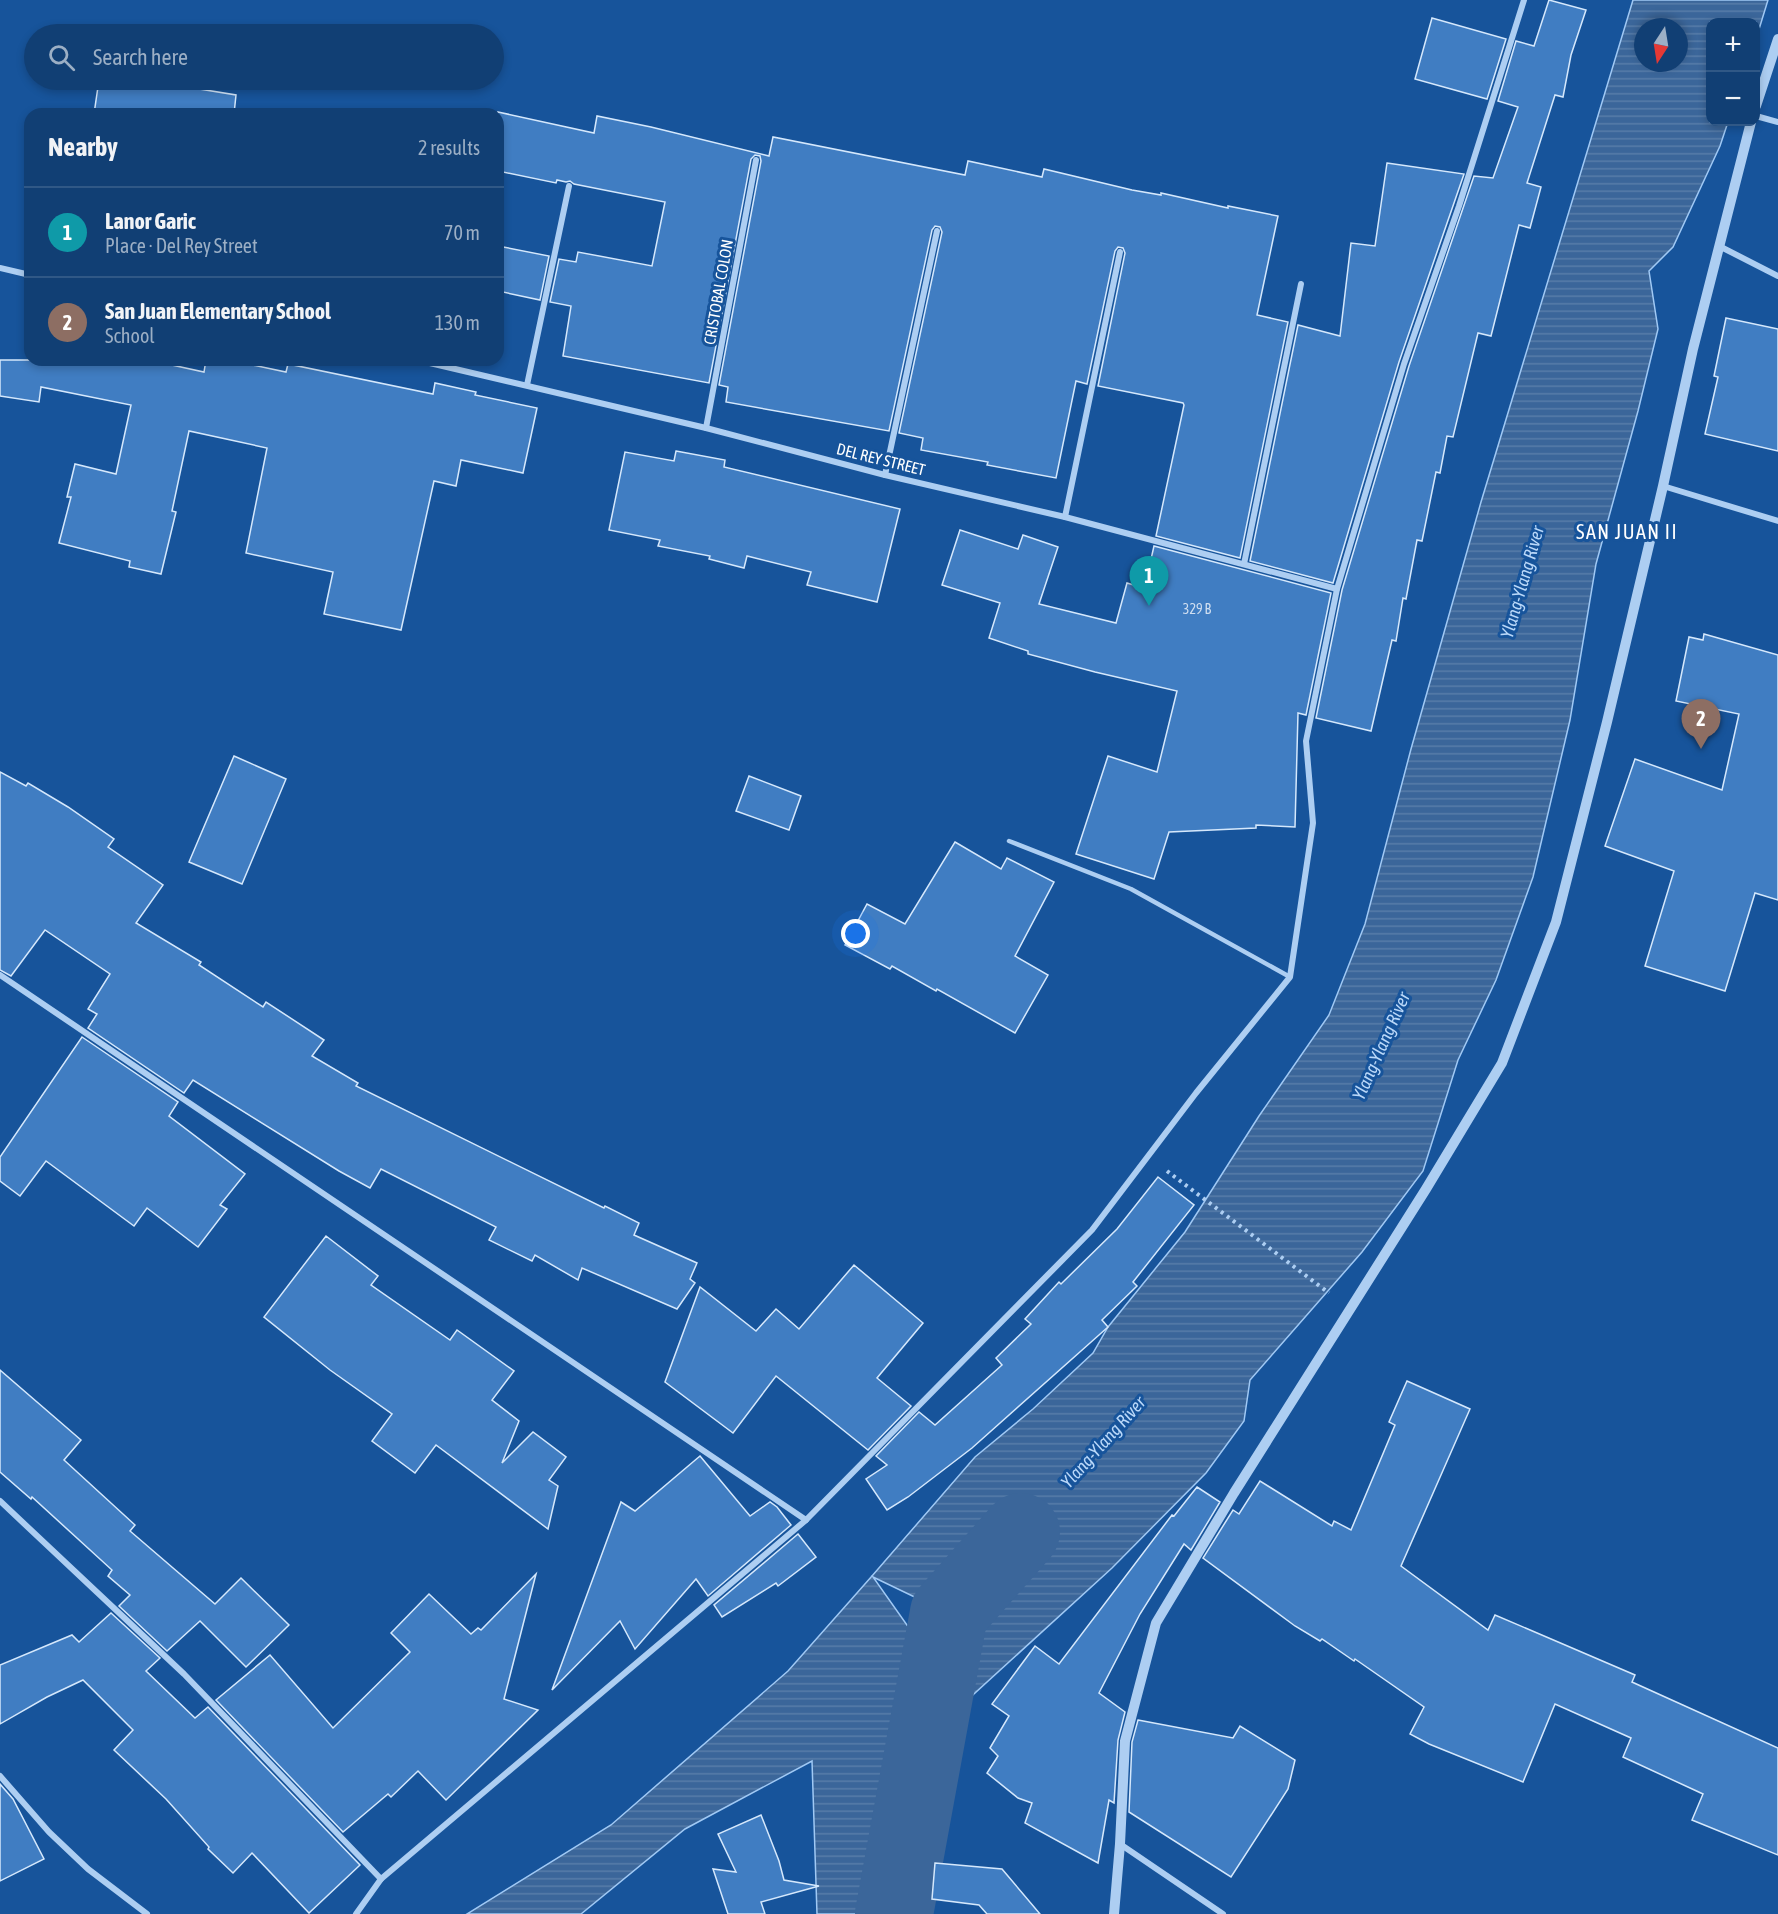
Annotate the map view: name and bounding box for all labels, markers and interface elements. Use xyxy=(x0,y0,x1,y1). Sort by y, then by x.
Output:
north arrow xyxy=(1634,18,1688,72)
map controls xyxy=(1706,18,1760,126)
button: + xyxy=(1706,18,1760,72)
search box xyxy=(24,24,504,90)
icon: search xyxy=(45,41,78,74)
text: Search here xyxy=(93,44,188,70)
button: − xyxy=(1706,72,1760,126)
text: Nearby xyxy=(48,132,118,162)
text: 2 results xyxy=(418,136,480,159)
text: Lanor Garic xyxy=(105,208,196,234)
text: 1 xyxy=(63,221,72,244)
text: 70 m xyxy=(444,221,480,244)
text: Place · Del Rey Street xyxy=(105,234,258,257)
street label: CRISTOBAL COLON xyxy=(700,238,736,346)
text: San Juan Elementary School xyxy=(105,298,331,324)
text: 2 xyxy=(63,311,72,334)
text: 130 m xyxy=(435,311,480,334)
text: School xyxy=(105,324,155,347)
street label: DEL REY STREET xyxy=(835,439,927,479)
district label: SAN JUAN II xyxy=(1576,520,1678,543)
water label: Ylang-Ylang River xyxy=(1496,523,1548,641)
pin: 1 xyxy=(1130,556,1168,606)
house number: 329 B xyxy=(1183,601,1212,617)
pin: 2 xyxy=(1682,700,1720,749)
your location xyxy=(841,919,870,948)
water label: Ylang-Ylang River xyxy=(1348,988,1414,1103)
water label: Ylang-Ylang River xyxy=(1056,1391,1150,1492)

